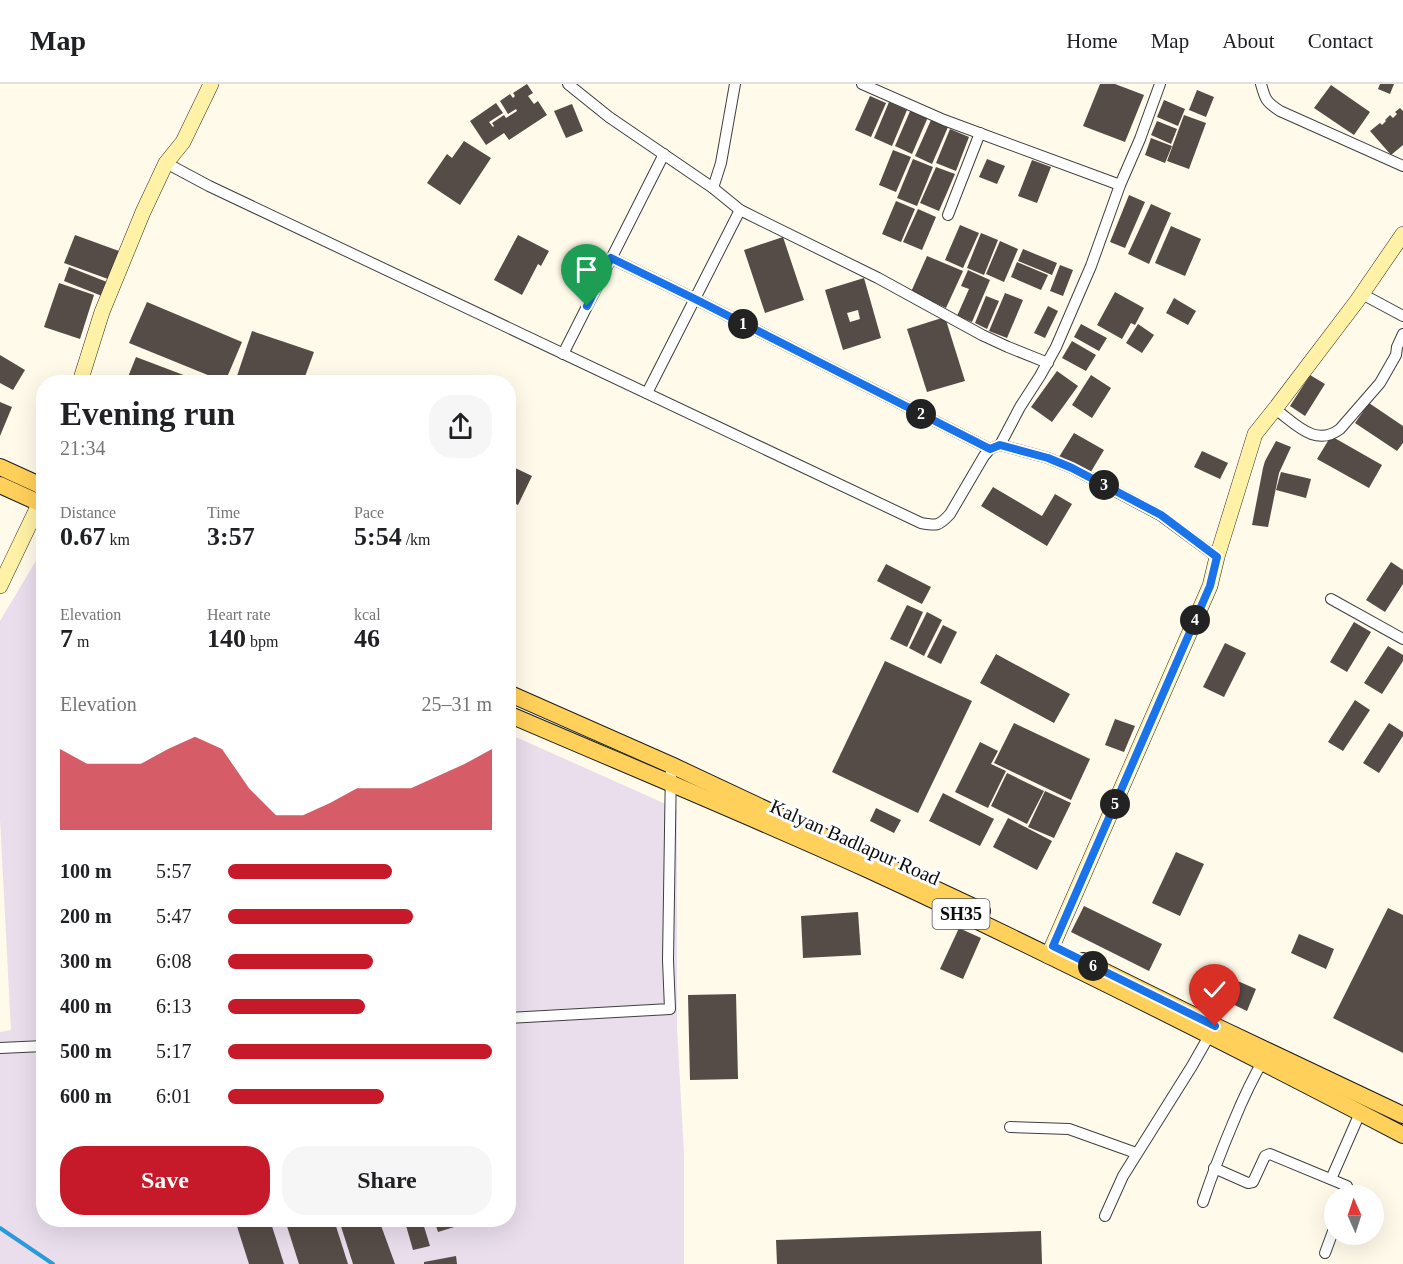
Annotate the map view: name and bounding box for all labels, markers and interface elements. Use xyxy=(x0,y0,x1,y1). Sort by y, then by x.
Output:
text: Map xyxy=(30,25,86,56)
text: Home xyxy=(1066,29,1118,53)
text: Map xyxy=(1151,29,1189,53)
text: About xyxy=(1222,29,1275,53)
text: Contact xyxy=(1308,29,1373,53)
pin xyxy=(561,244,612,306)
icon: arrive xyxy=(570,253,603,286)
pin: 1 xyxy=(728,309,758,339)
text: 1 xyxy=(739,315,747,332)
button: share xyxy=(429,395,492,458)
text: Evening run xyxy=(60,396,235,432)
pin: 2 xyxy=(906,399,936,429)
text: 2 xyxy=(917,405,925,422)
text: 21:34 xyxy=(60,437,106,459)
pin: 3 xyxy=(1089,470,1119,500)
text: 3 xyxy=(1100,476,1108,493)
text: Distance xyxy=(60,504,116,521)
text: Time xyxy=(207,504,240,521)
text: Pace xyxy=(354,504,384,521)
text: 0.67 xyxy=(60,522,106,551)
text: 3:57 xyxy=(207,522,255,551)
text: 5:54 xyxy=(354,522,402,551)
text: km xyxy=(106,531,130,548)
text: /km xyxy=(402,531,431,548)
pin: 4 xyxy=(1180,605,1210,635)
text: Elevation xyxy=(60,606,121,623)
text: Heart rate xyxy=(207,606,271,623)
text: kcal xyxy=(354,606,381,623)
text: 4 xyxy=(1191,611,1199,628)
text: 7 xyxy=(60,624,73,653)
text: 140 xyxy=(207,624,246,653)
text: 46 xyxy=(354,624,380,653)
text: m xyxy=(73,633,89,650)
text: bpm xyxy=(246,633,278,650)
text: Elevation xyxy=(60,693,137,715)
text: 25–31 m xyxy=(421,693,492,715)
pin: 5 xyxy=(1100,789,1130,819)
street label: Kalyan Badlapur Road xyxy=(766,795,943,890)
text: 5 xyxy=(1111,795,1119,812)
text: 100 m xyxy=(60,860,112,882)
text: 5:57 xyxy=(156,860,192,882)
road number: SH35 xyxy=(932,899,990,929)
text: 200 m xyxy=(60,905,112,927)
text: 5:47 xyxy=(156,905,192,927)
text: 300 m xyxy=(60,950,112,972)
text: 6:08 xyxy=(156,950,192,972)
pin: 6 xyxy=(1078,951,1108,981)
text: 6 xyxy=(1089,957,1097,974)
pin xyxy=(1189,964,1240,1026)
icon: check xyxy=(1198,973,1231,1006)
text: 400 m xyxy=(60,995,112,1017)
text: 6:13 xyxy=(156,995,192,1017)
text: 500 m xyxy=(60,1040,112,1062)
text: 5:17 xyxy=(156,1040,192,1062)
text: 600 m xyxy=(60,1085,112,1107)
text: 6:01 xyxy=(156,1085,192,1107)
button: Save xyxy=(60,1146,270,1215)
button: Share xyxy=(282,1146,492,1215)
north arrow xyxy=(1324,1185,1384,1245)
map controls xyxy=(1324,1185,1384,1245)

